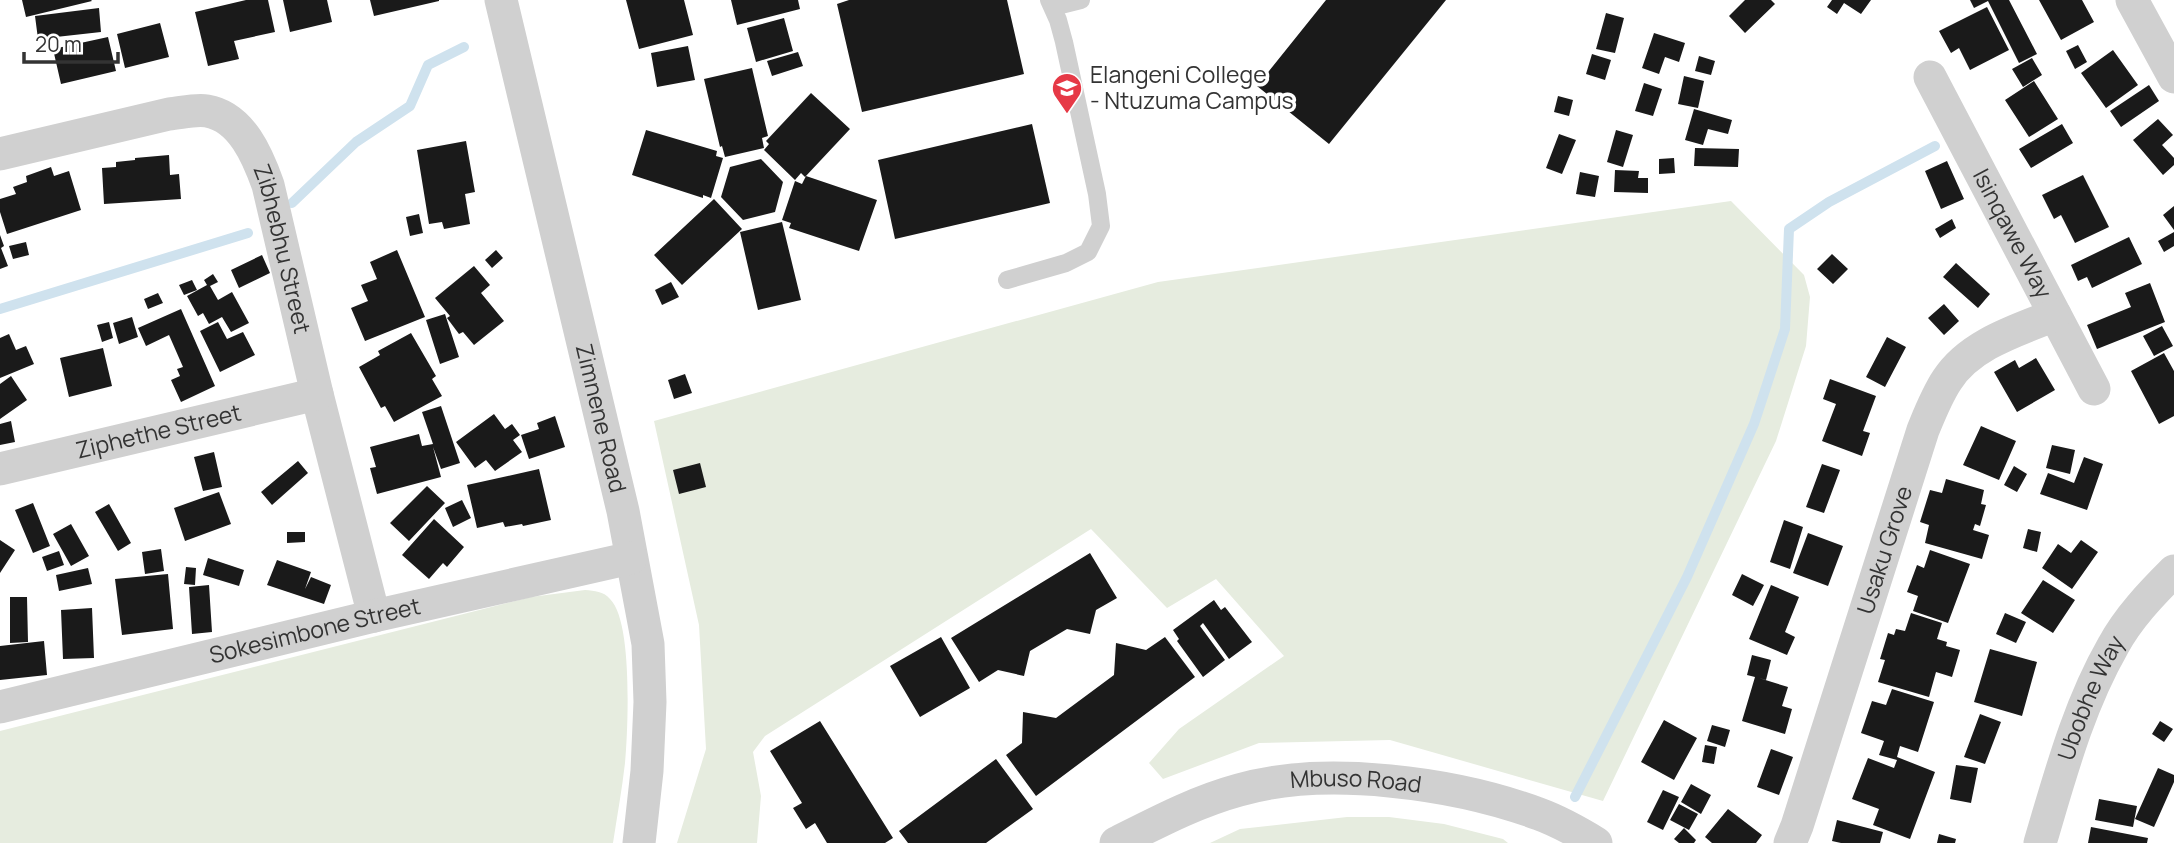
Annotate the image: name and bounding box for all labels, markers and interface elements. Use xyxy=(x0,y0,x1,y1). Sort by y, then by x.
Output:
scale bar xyxy=(24,21,119,65)
text: 20 m xyxy=(35,30,82,58)
place label: Elangeni College - Ntuzuma Campus xyxy=(1090,58,1294,116)
school or university icon: Elangeni College - Ntuzuma Campus xyxy=(1050,71,1084,115)
street label: Zibhebhu Street xyxy=(247,159,319,337)
street label: Isinqawe Way xyxy=(1966,163,2061,304)
street label: Zimnene Road xyxy=(569,340,635,496)
street label: Ziphethe Street xyxy=(73,395,244,466)
street label: Usaku Grove xyxy=(1848,482,1919,618)
street label: Sokesimbone Street xyxy=(206,589,423,670)
street label: Ubobhe Way xyxy=(2049,629,2131,764)
street label: Mbuso Road xyxy=(1289,761,1424,800)

